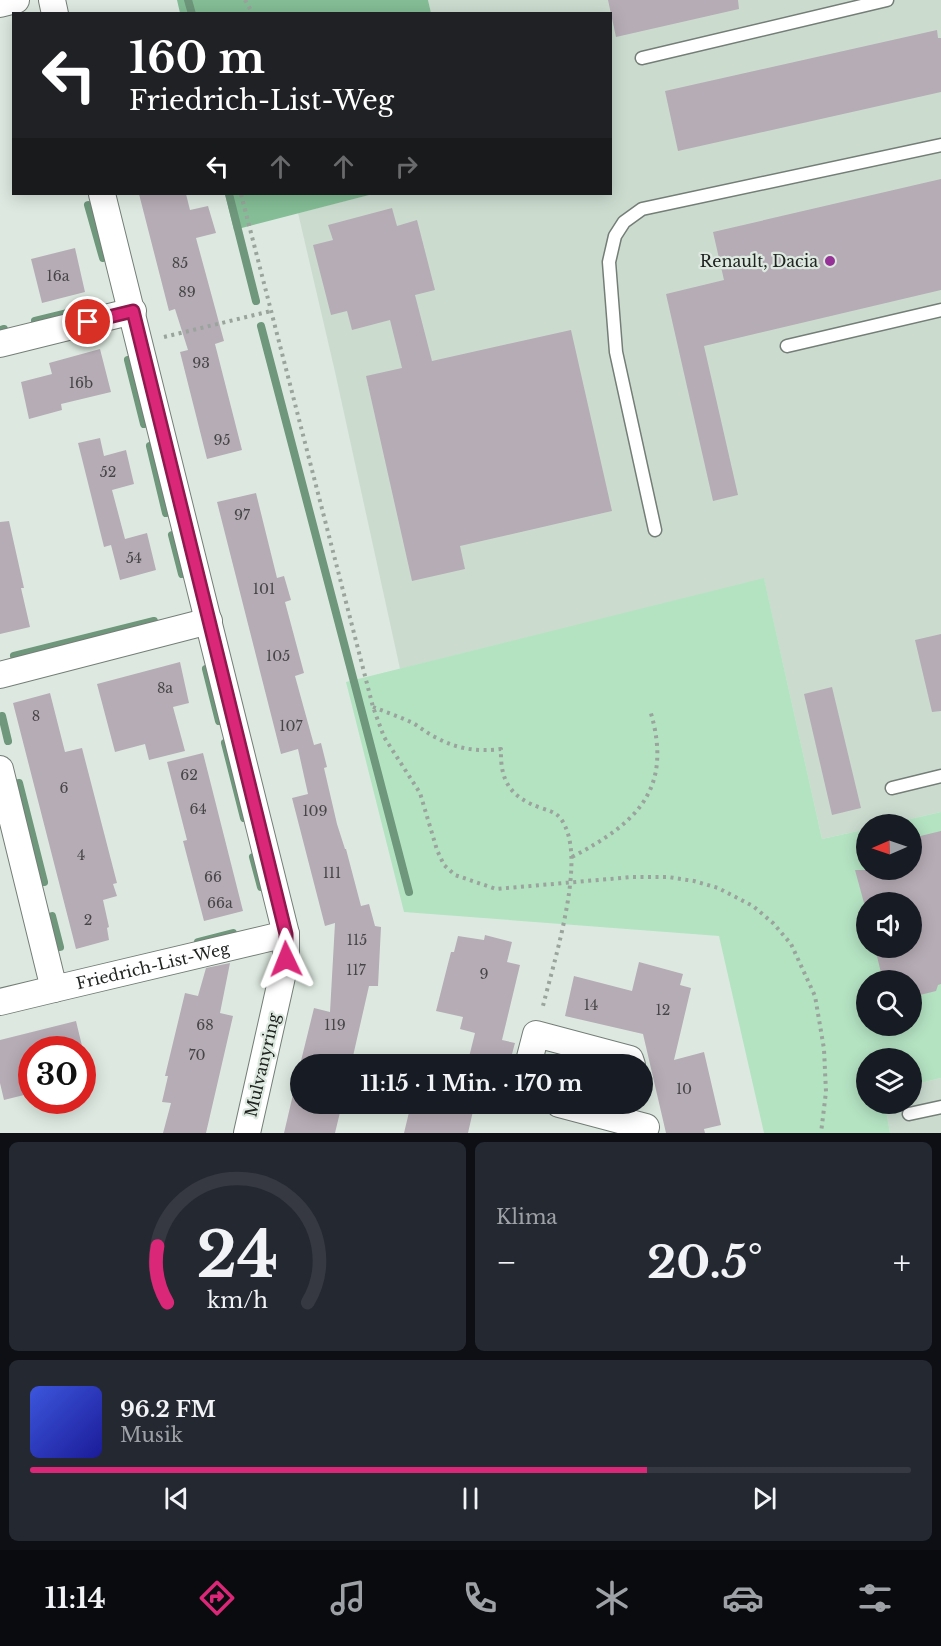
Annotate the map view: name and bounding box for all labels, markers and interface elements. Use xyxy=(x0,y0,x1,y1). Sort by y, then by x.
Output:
text: 160 m xyxy=(129,32,265,84)
icon: left xyxy=(30,36,108,114)
text: Friedrich-List-Weg xyxy=(129,84,394,117)
icon: left xyxy=(201,150,234,183)
icon: ahead xyxy=(264,150,297,183)
icon: ahead xyxy=(327,150,360,183)
icon: right xyxy=(390,150,423,183)
place label: Renault, Dacia xyxy=(700,251,818,271)
house number: 85 xyxy=(172,254,188,272)
marker: Renault, Dacia xyxy=(823,254,837,268)
house number: 16a xyxy=(46,267,70,285)
house number: 89 xyxy=(178,283,196,301)
pin xyxy=(62,296,113,347)
icon: arrive xyxy=(71,305,104,338)
house number: 93 xyxy=(192,354,210,372)
house number: 16b xyxy=(69,374,93,392)
house number: 95 xyxy=(214,431,231,449)
house number: 52 xyxy=(100,463,116,481)
house number: 97 xyxy=(234,506,251,524)
house number: 54 xyxy=(126,549,142,567)
house number: 101 xyxy=(253,580,275,598)
house number: 105 xyxy=(266,647,290,665)
house number: 8a xyxy=(157,679,173,697)
house number: 8 xyxy=(32,707,40,725)
house number: 107 xyxy=(279,717,304,735)
house number: 62 xyxy=(180,766,198,784)
house number: 6 xyxy=(59,779,69,797)
house number: 64 xyxy=(189,800,207,818)
house number: 109 xyxy=(302,802,328,820)
north arrow xyxy=(856,814,922,880)
map controls xyxy=(856,814,922,1114)
house number: 4 xyxy=(77,846,85,864)
house number: 111 xyxy=(323,864,341,882)
house number: 66 xyxy=(204,868,222,886)
button: sound xyxy=(856,892,922,958)
house number: 66a xyxy=(207,894,233,912)
house number: 2 xyxy=(84,911,92,929)
position arrow xyxy=(254,927,318,991)
house number: 115 xyxy=(347,931,367,949)
street label: Friedrich-List-Weg xyxy=(74,938,232,993)
house number: 117 xyxy=(346,961,367,979)
house number: 9 xyxy=(479,965,489,983)
button: search xyxy=(856,970,922,1036)
house number: 14 xyxy=(584,996,598,1014)
house number: 12 xyxy=(656,1001,670,1019)
street label: Mulvanyring xyxy=(240,1011,284,1119)
house number: 68 xyxy=(196,1016,214,1034)
house number: 119 xyxy=(324,1016,346,1034)
speed limit sign: 30 xyxy=(18,1036,96,1114)
house number: 70 xyxy=(188,1046,206,1064)
button: layers xyxy=(856,1048,922,1114)
text: 11:15 · 1 Min. · 170 m xyxy=(361,1070,582,1097)
house number: 10 xyxy=(676,1080,692,1098)
text: Klima xyxy=(496,1205,557,1229)
text: 24 xyxy=(196,1216,279,1294)
text: 20.5° xyxy=(647,1234,763,1290)
text: − xyxy=(496,1242,517,1283)
text: + xyxy=(893,1242,911,1283)
text: km/h xyxy=(207,1288,268,1315)
text: 96.2 FM xyxy=(120,1396,216,1423)
text: Musik xyxy=(120,1423,183,1447)
icon: previous xyxy=(160,1482,193,1515)
icon: pause xyxy=(454,1482,487,1515)
icon: next xyxy=(748,1482,781,1515)
icon: directions xyxy=(196,1577,238,1619)
icon: music xyxy=(327,1577,369,1619)
icon: phone xyxy=(459,1577,501,1619)
icon: climate xyxy=(591,1577,633,1619)
icon: car xyxy=(722,1577,764,1619)
icon: filters xyxy=(854,1577,896,1619)
text: 11:14 xyxy=(45,1582,106,1615)

